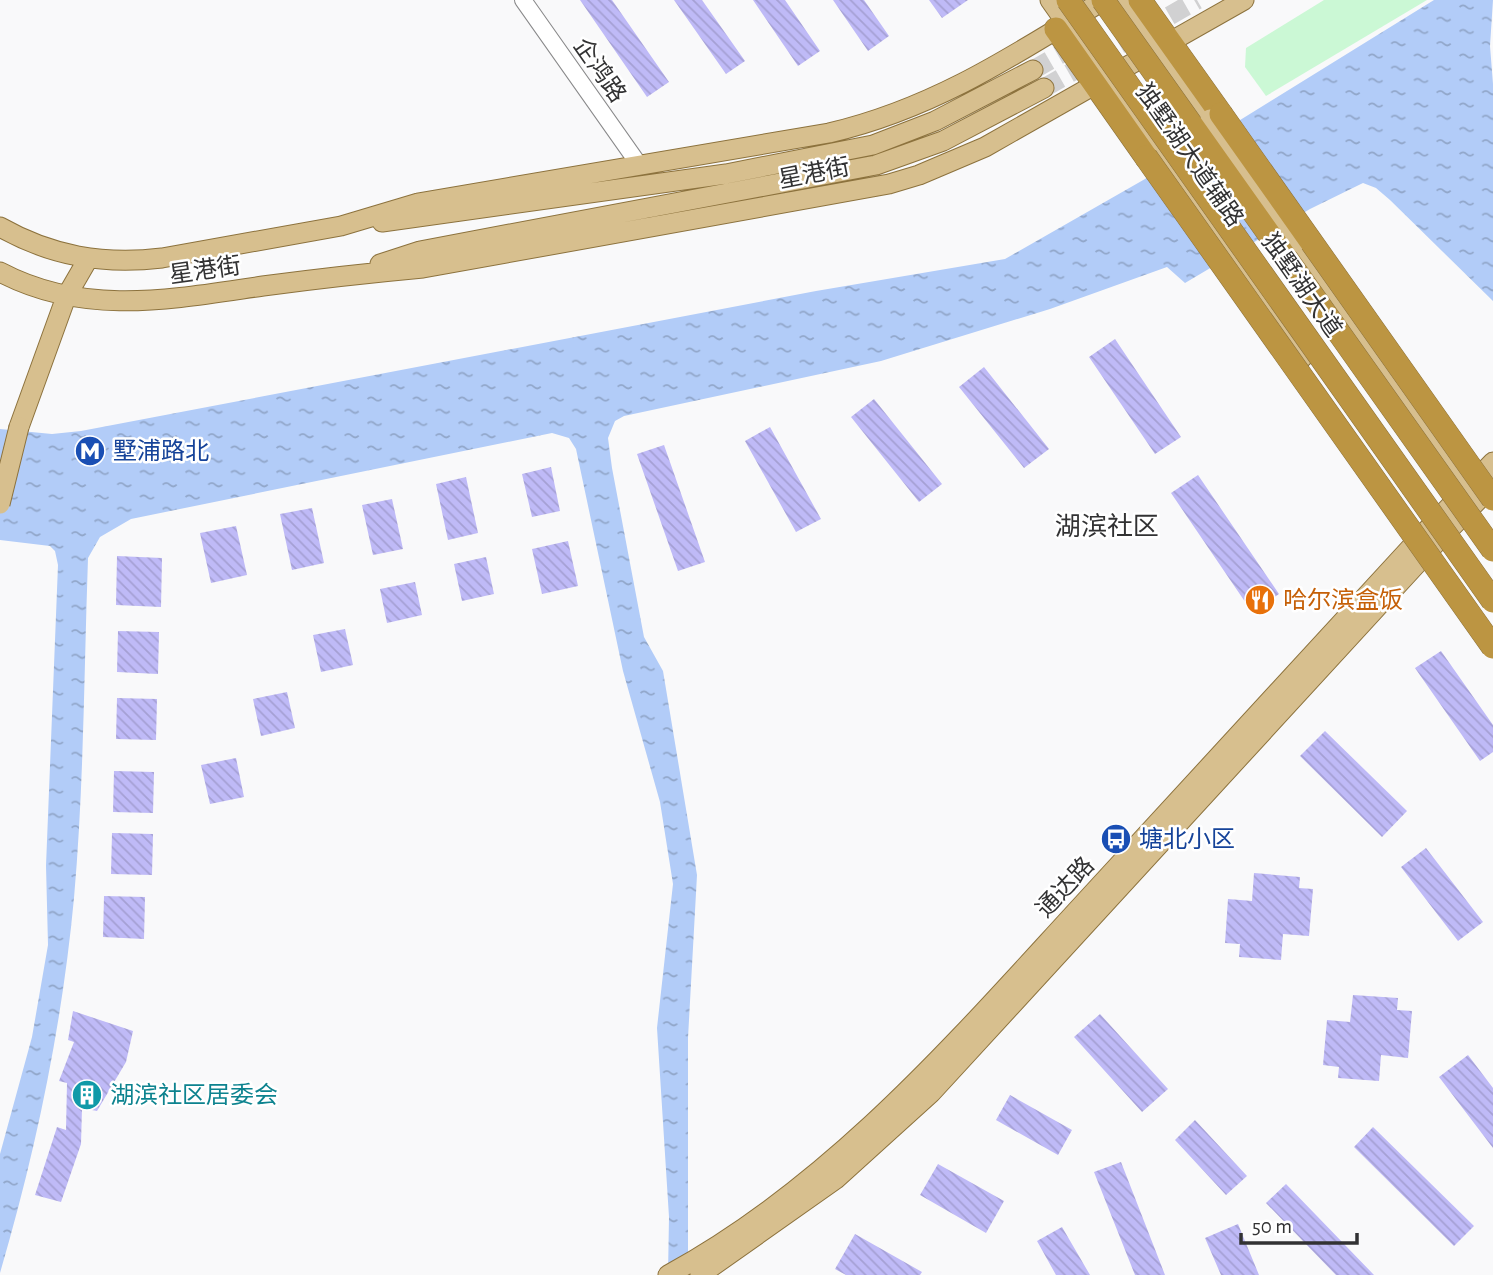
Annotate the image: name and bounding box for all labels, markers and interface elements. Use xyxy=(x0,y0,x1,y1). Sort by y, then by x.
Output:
street label: 企鸿路 xyxy=(569,33,631,107)
street label: 独墅湖大道辅路 xyxy=(1131,79,1249,231)
street label: 星港街 xyxy=(776,153,852,193)
street label: 独墅湖大道 xyxy=(1257,228,1347,342)
street label: 星港街 xyxy=(168,252,242,288)
metro station icon: 墅浦路北 xyxy=(73,434,107,468)
place label: 墅浦路北 xyxy=(113,438,209,464)
district label: 湖滨社区 xyxy=(1055,512,1159,540)
restaurant icon: 哈尔滨盒饭 xyxy=(1243,583,1277,617)
place label: 哈尔滨盒饭 xyxy=(1283,587,1403,613)
bus stop icon: 塘北小区 xyxy=(1099,822,1133,856)
place label: 塘北小区 xyxy=(1139,826,1235,852)
street label: 通达路 xyxy=(1031,852,1099,922)
building icon: 湖滨社区居委会 xyxy=(70,1078,104,1112)
place label: 湖滨社区居委会 xyxy=(110,1082,278,1108)
scale bar xyxy=(1241,1202,1356,1246)
text: 50 m xyxy=(1252,1216,1292,1237)

